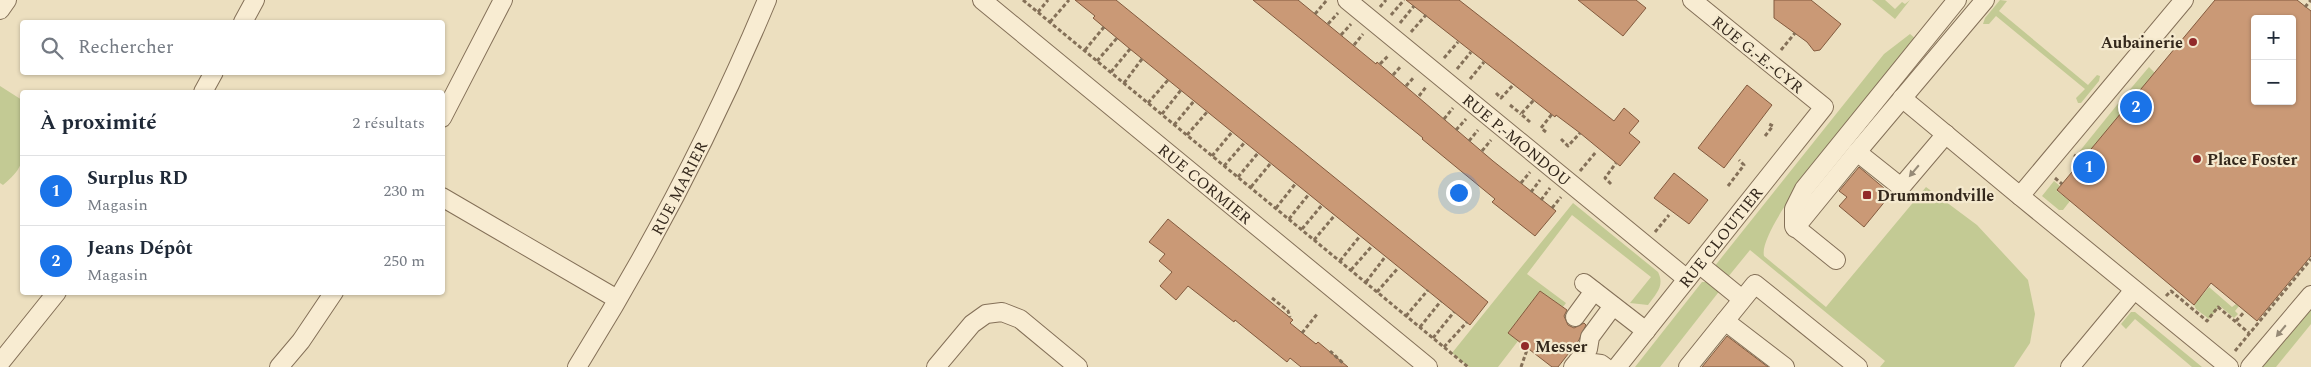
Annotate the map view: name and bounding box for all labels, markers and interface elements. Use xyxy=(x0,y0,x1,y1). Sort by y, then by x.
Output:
street label: RUE G.-E.-CYR xyxy=(1706,10,1809,100)
map controls xyxy=(2251,15,2296,105)
button: + xyxy=(2251,15,2296,60)
search box xyxy=(20,20,445,75)
place label: Aubainerie xyxy=(2101,31,2183,55)
text: Rechercher xyxy=(78,33,174,62)
icon: search xyxy=(38,34,66,62)
marker: Aubainerie xyxy=(2187,36,2199,48)
button: − xyxy=(2251,60,2296,105)
street label: RUE P.-MONDOU xyxy=(1457,88,1576,192)
pin: 2 xyxy=(2120,88,2152,126)
text: À proximité xyxy=(40,107,157,139)
text: 2 résultats xyxy=(352,111,425,135)
street label: RUE MARIER xyxy=(645,137,714,240)
street label: RUE CORMIER xyxy=(1152,138,1257,231)
pin: 1 xyxy=(2073,148,2105,186)
place label: Place Foster xyxy=(2207,148,2297,172)
marker: Place Foster xyxy=(2191,153,2203,165)
text: Surplus RD xyxy=(87,164,188,193)
one-way arrow xyxy=(1908,165,1920,177)
text: 1 xyxy=(52,179,60,203)
text: 230 m xyxy=(383,179,425,203)
your location xyxy=(1446,180,1472,206)
street label: RUE CLOUTIER xyxy=(1673,182,1769,293)
place label: Drummondville xyxy=(1877,184,1994,208)
marker: Drummondville xyxy=(1861,189,1873,201)
text: Magasin xyxy=(87,193,148,217)
text: Jeans Dépôt xyxy=(87,234,193,263)
text: 2 xyxy=(52,249,60,273)
text: 250 m xyxy=(383,249,425,273)
text: Magasin xyxy=(87,263,148,287)
one-way arrow xyxy=(2275,324,2286,337)
place label: Messer xyxy=(1535,335,1588,359)
marker: Messer xyxy=(1519,340,1531,352)

